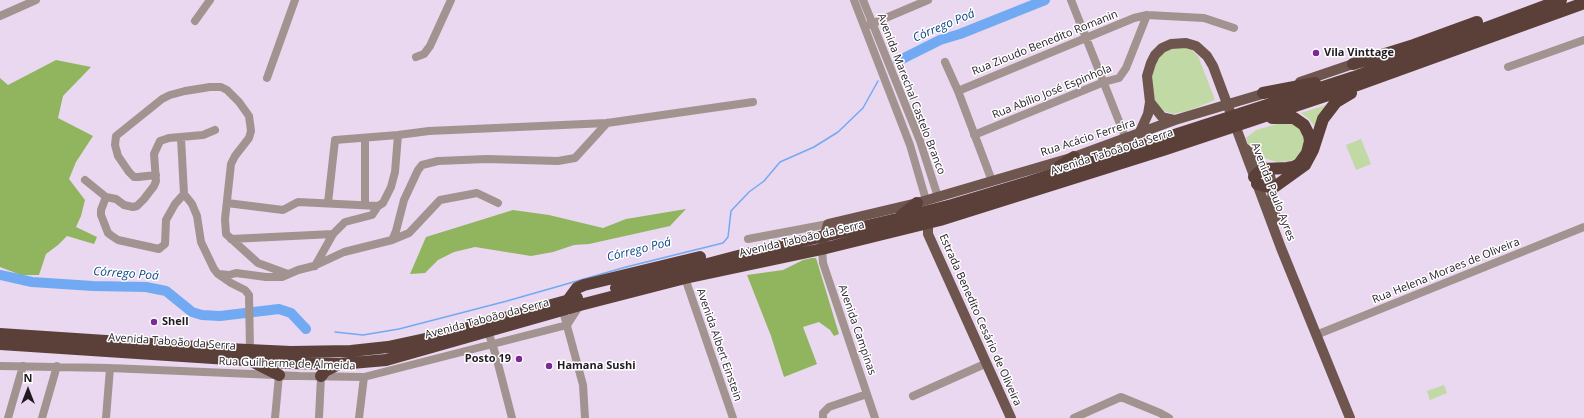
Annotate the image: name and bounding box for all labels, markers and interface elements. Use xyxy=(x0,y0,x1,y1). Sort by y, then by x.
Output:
water label: Córrego Poá xyxy=(911,7,977,45)
street label: Rua Zioudo Benedito Romanin xyxy=(970,8,1120,78)
street label: Avenida Marechal Castelo Branco xyxy=(874,12,948,176)
place label: Vila Vinttage xyxy=(1324,46,1394,60)
marker: Vila Vinttage xyxy=(1311,48,1321,58)
street label: Rua Abílio José Espinhola xyxy=(990,62,1114,122)
street label: Rua Acácio Ferreira xyxy=(1039,116,1137,160)
street label: Avenida Taboão da Serra xyxy=(1049,126,1175,178)
street label: Avenida Paulo Ayres xyxy=(1248,141,1298,243)
street label: Avenida Taboão da Serra xyxy=(738,218,866,260)
street label: Estrada Benedito Cesário de Oliveira xyxy=(936,232,1024,408)
water label: Córrego Poá xyxy=(605,235,673,265)
street label: Rua Helena Moraes de Oliveira xyxy=(1370,235,1522,307)
water label: Córrego Poá xyxy=(93,265,159,283)
street label: Avenida Campinas xyxy=(835,283,879,377)
street label: Avenida Albert Einstein xyxy=(694,287,744,403)
street label: Avenida Taboão da Serra xyxy=(423,296,551,342)
place label: Shell xyxy=(162,315,189,329)
marker: Shell xyxy=(149,317,159,327)
street label: Avenida Taboão da Serra xyxy=(108,331,236,353)
place label: Posto 19 xyxy=(465,352,511,366)
marker: Posto 19 xyxy=(514,354,524,364)
street label: Rua Guilherme de Almeida xyxy=(218,355,356,373)
place label: Hamana Sushi xyxy=(557,359,636,373)
marker: Hamana Sushi xyxy=(544,361,554,371)
north arrow xyxy=(8,370,48,410)
text: N xyxy=(24,370,32,385)

